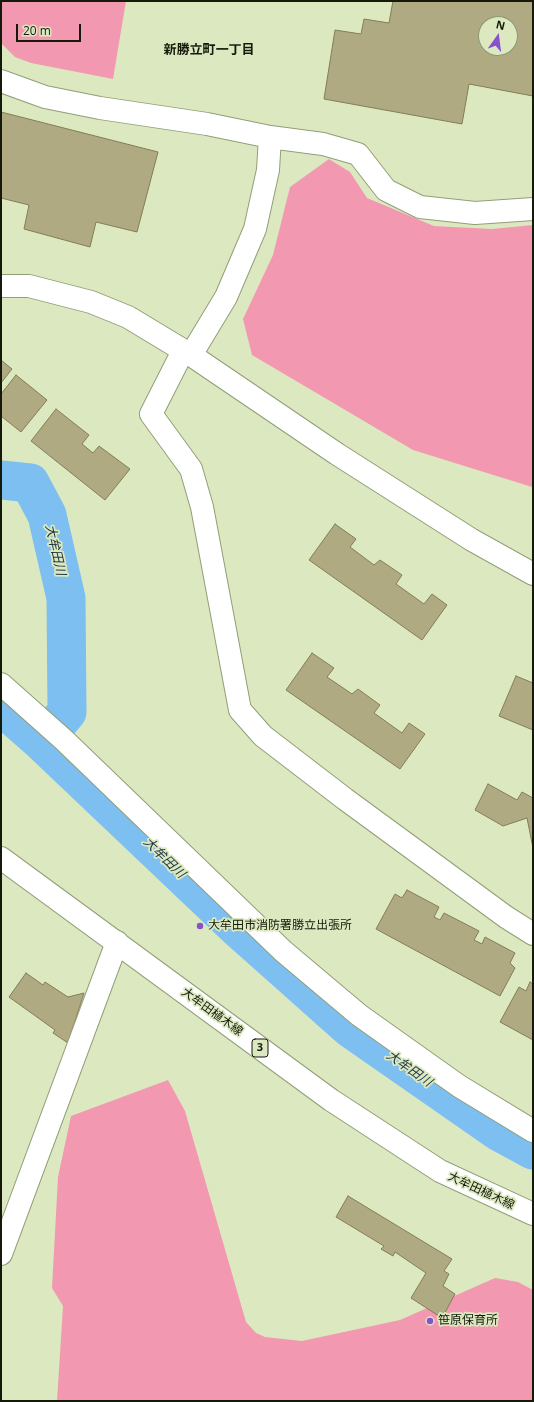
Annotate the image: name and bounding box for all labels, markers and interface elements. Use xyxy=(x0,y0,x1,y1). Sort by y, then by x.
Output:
scale bar xyxy=(18,16,83,42)
north arrow xyxy=(478,16,518,56)
text: N xyxy=(495,16,507,33)
text: 20 m xyxy=(23,22,51,39)
district label: 新勝立町一丁目 xyxy=(164,42,254,58)
water label: 大牟田川 xyxy=(42,523,68,577)
water label: 大牟田川 xyxy=(140,834,188,882)
place label: 大牟田市消防署勝立出張所 xyxy=(208,919,352,933)
marker: 大牟田市消防署勝立出張所 xyxy=(195,921,205,931)
street label: 大牟田植木線 xyxy=(179,985,245,1039)
road number: 3 xyxy=(252,1039,268,1057)
water label: 大牟田川 xyxy=(383,1048,435,1090)
street label: 大牟田植木線 xyxy=(445,1169,517,1213)
place label: 笹原保育所 xyxy=(438,1314,498,1328)
marker: 笹原保育所 xyxy=(425,1316,435,1326)

